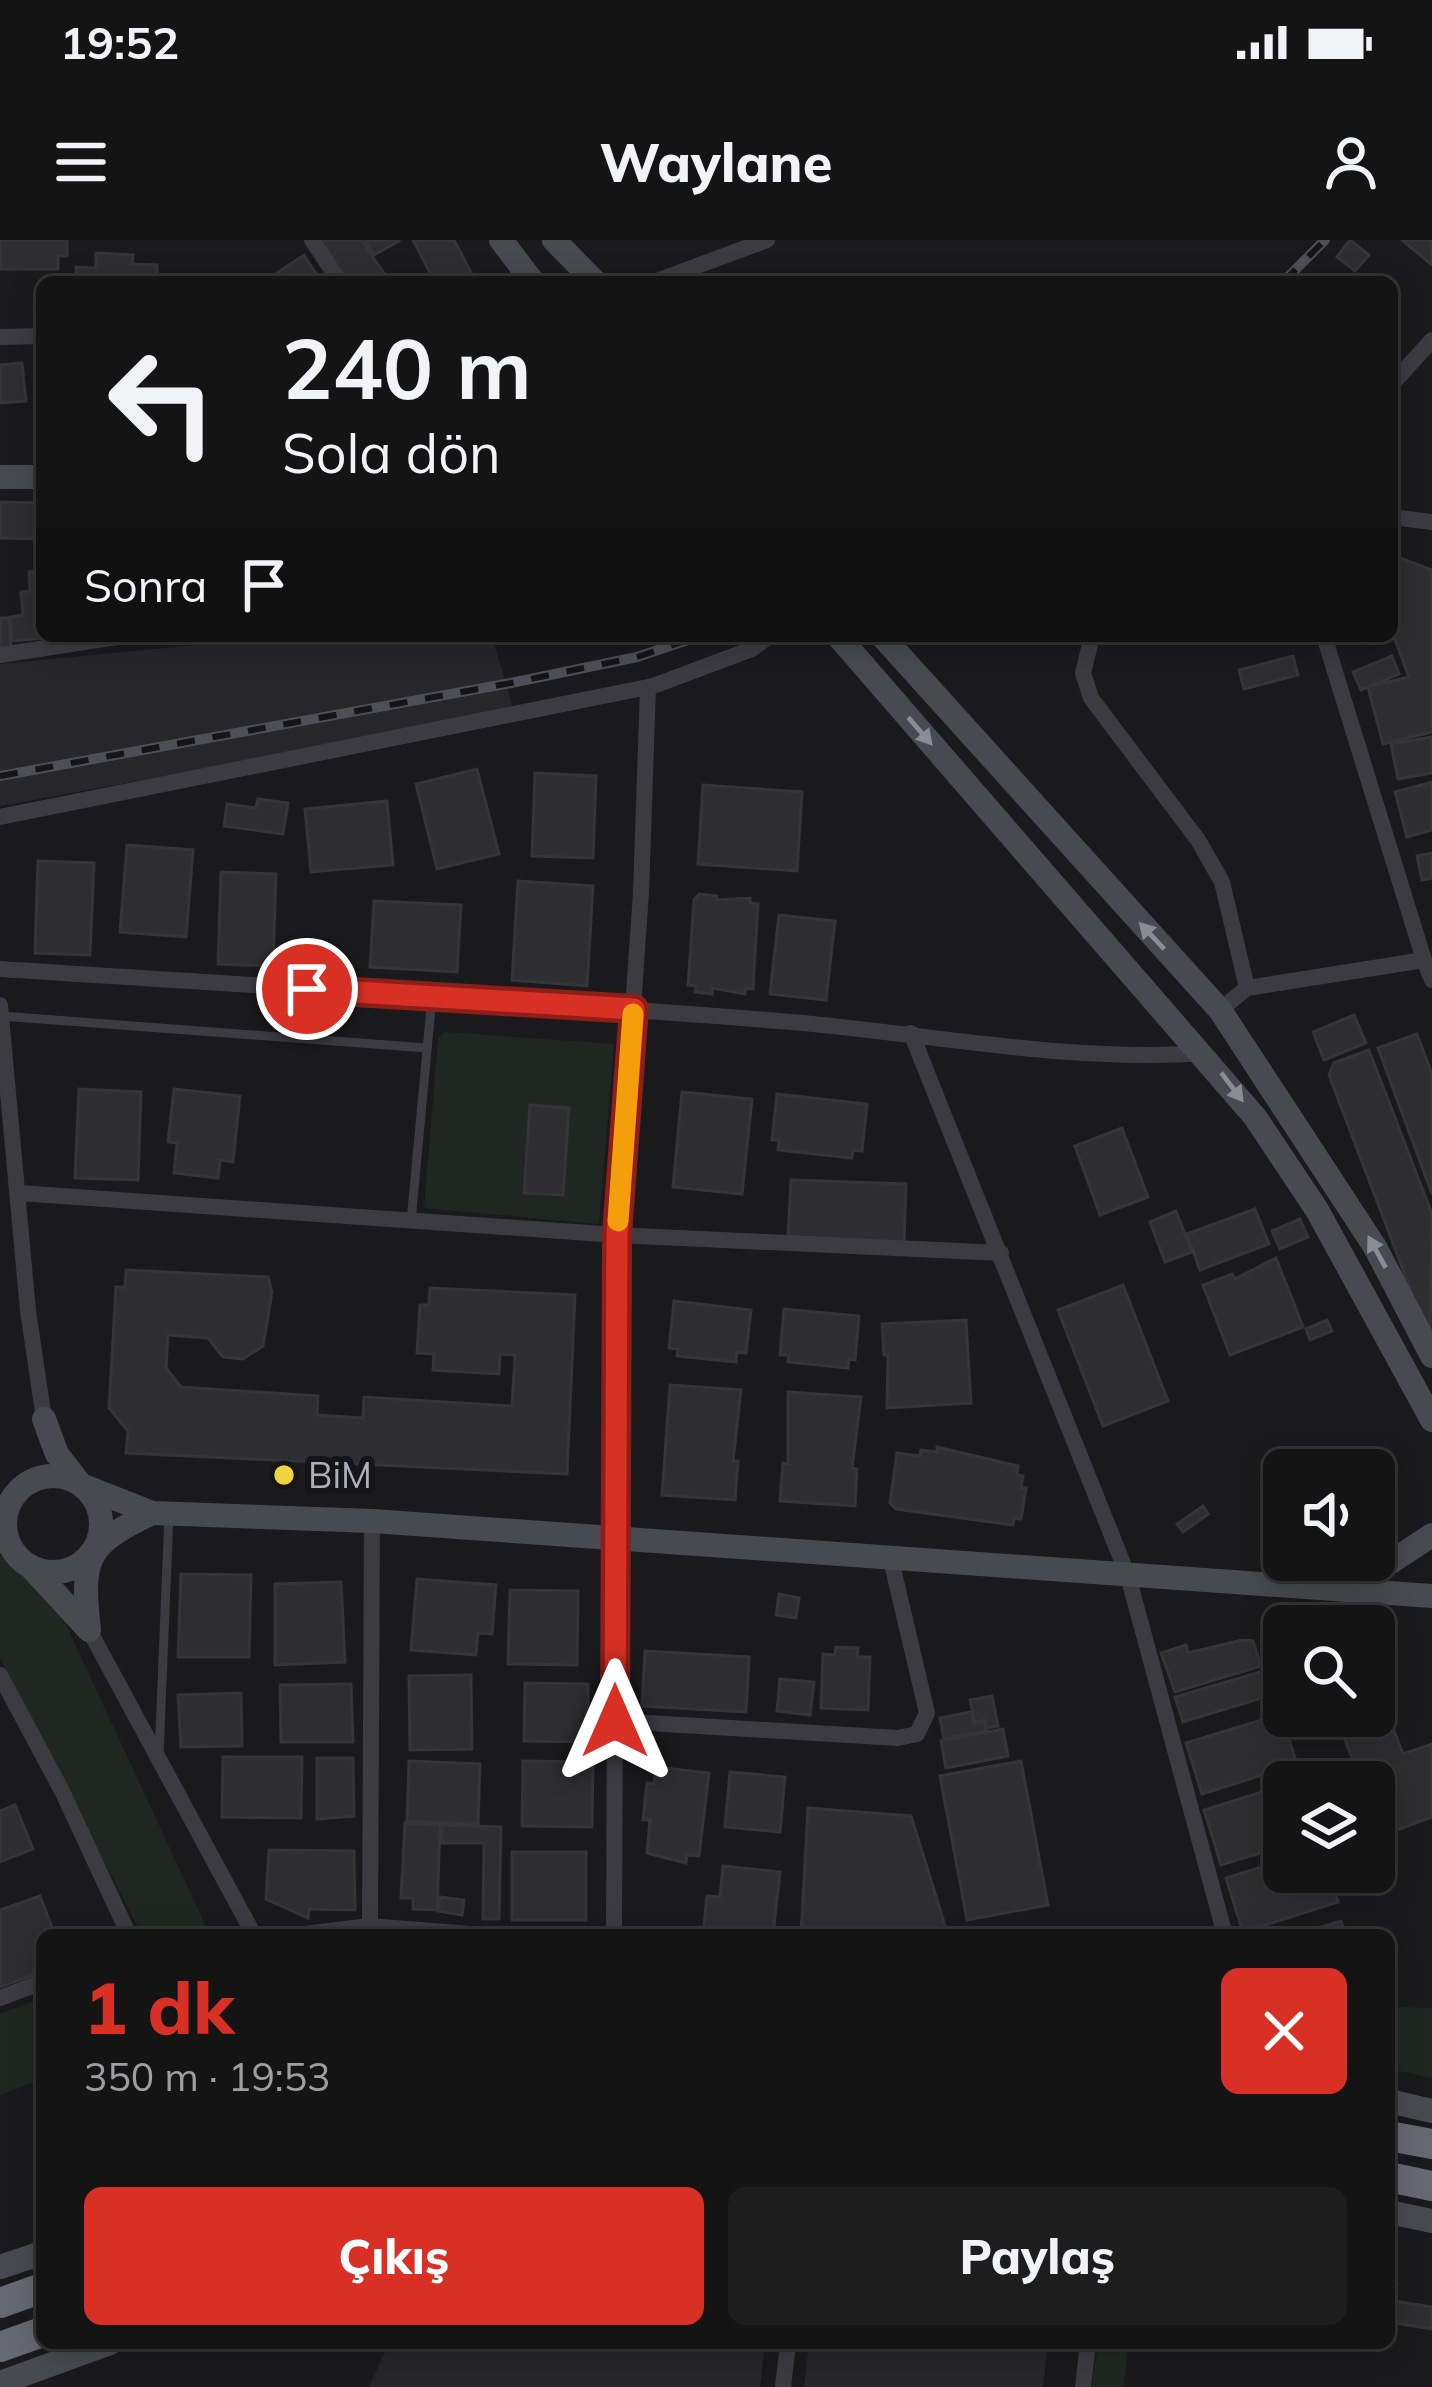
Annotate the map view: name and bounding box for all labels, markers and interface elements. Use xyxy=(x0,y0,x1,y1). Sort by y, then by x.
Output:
text: 19:52 xyxy=(60,14,179,70)
text: Waylane xyxy=(600,128,832,196)
icon: menu xyxy=(48,129,114,195)
icon: person xyxy=(1318,129,1384,195)
text: 240 m xyxy=(282,315,532,420)
icon: left xyxy=(84,324,240,480)
text: Sola dön xyxy=(282,419,501,487)
icon: arrive xyxy=(231,552,297,618)
text: Sonra xyxy=(84,557,207,613)
one-way arrow xyxy=(906,716,933,746)
one-way arrow xyxy=(1139,921,1166,950)
pin xyxy=(256,938,358,1040)
icon: arrive xyxy=(274,956,340,1022)
one-way arrow xyxy=(1220,1071,1244,1103)
one-way arrow xyxy=(1367,1235,1388,1270)
map controls xyxy=(1263,1449,1395,1893)
button: sound xyxy=(1263,1449,1395,1581)
place label: BiM xyxy=(308,1452,372,1497)
marker: BiM xyxy=(271,1462,297,1488)
button: search xyxy=(1263,1605,1395,1737)
position arrow xyxy=(552,1658,678,1784)
button: layers xyxy=(1263,1761,1395,1893)
text: 1 dk xyxy=(84,1962,234,2052)
button: close xyxy=(1221,1968,1347,2094)
text: 350 m · 19:53 xyxy=(84,2052,330,2101)
button: Çıkış xyxy=(84,2187,704,2325)
button: Paylaş xyxy=(728,2187,1347,2325)

